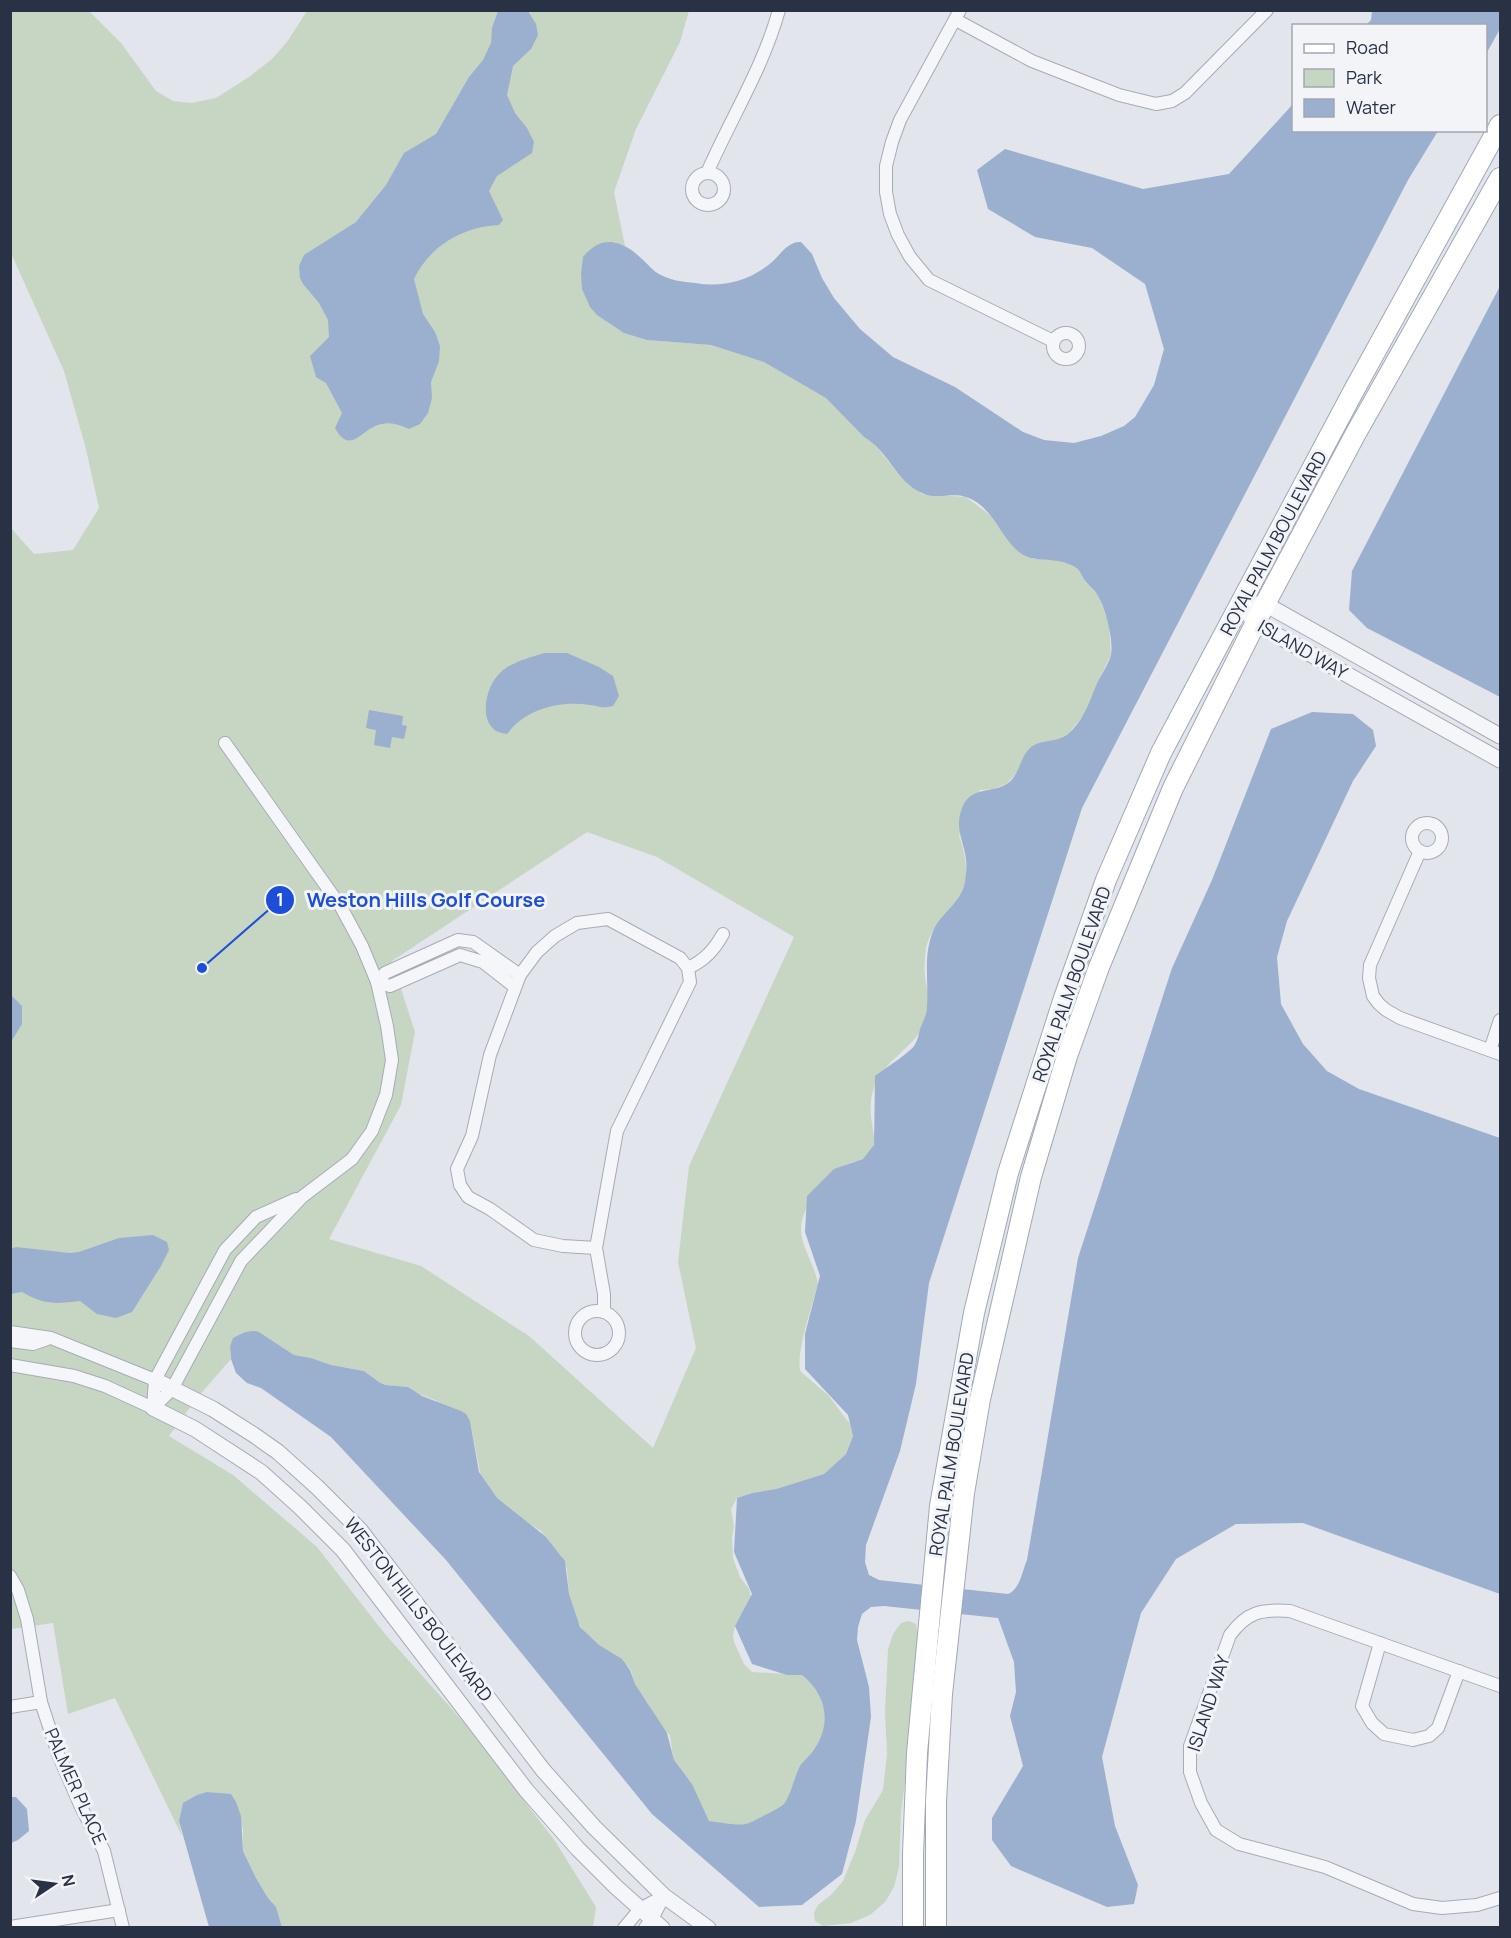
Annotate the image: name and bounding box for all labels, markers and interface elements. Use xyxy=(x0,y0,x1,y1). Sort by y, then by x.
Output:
legend xyxy=(1292,24,1487,132)
text: Road xyxy=(1346,35,1389,59)
text: Park xyxy=(1346,65,1383,89)
text: Water xyxy=(1346,95,1396,119)
street label: ROYAL PALM BOULEVARD xyxy=(1214,447,1332,639)
street label: ISLAND WAY xyxy=(1254,614,1353,685)
callout: Weston Hills Golf Course xyxy=(265,881,557,919)
street label: ROYAL PALM BOULEVARD xyxy=(1026,883,1116,1085)
text: Weston Hills Golf Course xyxy=(307,886,545,913)
text: 1 xyxy=(276,887,284,911)
street label: ROYAL PALM BOULEVARD xyxy=(923,1351,979,1557)
street label: WESTON HILLS BOULEVARD xyxy=(339,1512,499,1706)
street label: ISLAND WAY xyxy=(1181,1651,1235,1754)
street label: PALMER PLACE xyxy=(40,1724,112,1848)
north arrow xyxy=(24,1854,84,1914)
text: N xyxy=(57,1873,81,1889)

